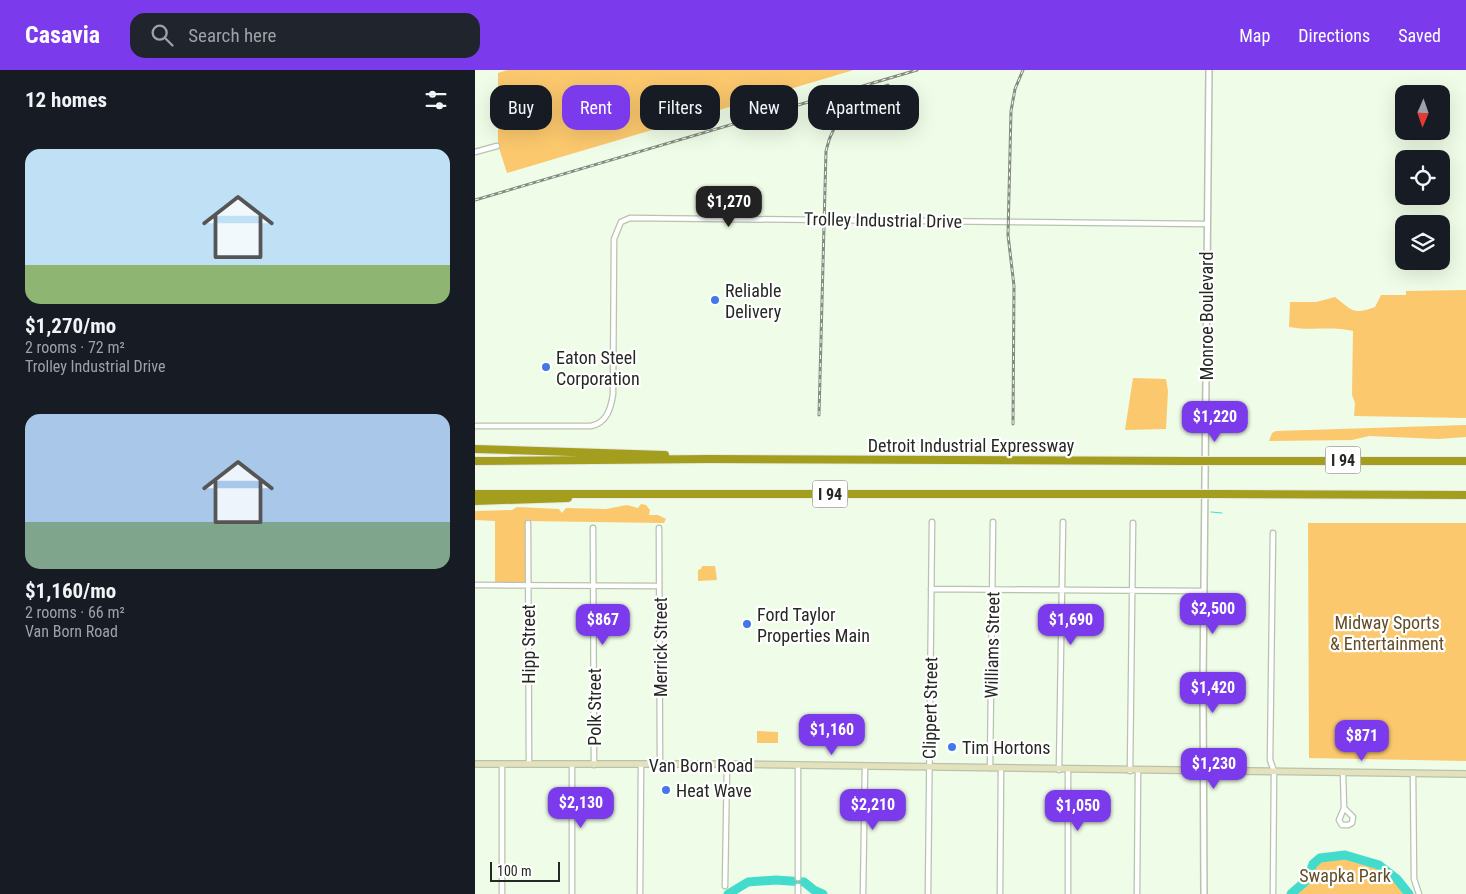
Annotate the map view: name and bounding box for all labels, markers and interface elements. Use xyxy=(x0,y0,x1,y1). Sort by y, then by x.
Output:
search box xyxy=(130,13,480,58)
text: Casavia xyxy=(25,21,100,49)
icon: search xyxy=(148,21,176,49)
text: Search here xyxy=(188,24,277,47)
text: Map xyxy=(1239,25,1270,46)
text: Directions xyxy=(1298,25,1370,46)
text: Saved xyxy=(1398,25,1441,46)
chip: Buy xyxy=(490,85,552,130)
chip: Rent xyxy=(562,85,630,130)
chip: Filters xyxy=(640,85,720,130)
chip: New xyxy=(730,85,798,130)
chip: Apartment xyxy=(808,85,919,130)
north arrow xyxy=(1395,85,1450,140)
map controls xyxy=(1395,85,1450,270)
icon: filters xyxy=(422,86,450,114)
text: 12 homes xyxy=(25,88,107,112)
button: locate xyxy=(1395,150,1450,205)
icon: home xyxy=(193,182,283,272)
pin: $1,270 xyxy=(688,186,770,228)
text: $1,270 xyxy=(707,192,751,211)
street label: Trolley Industrial Drive xyxy=(804,208,962,232)
button: layers xyxy=(1395,215,1450,270)
street label: Monroe Boulevard xyxy=(1196,252,1217,380)
place label: Reliable Delivery xyxy=(725,280,782,322)
marker: Reliable Delivery xyxy=(709,294,721,306)
text: $1,270/mo xyxy=(25,314,116,338)
text: 2 rooms · 72 m² xyxy=(25,338,125,357)
place label: Eaton Steel Corporation xyxy=(556,347,640,389)
text: Trolley Industrial Drive xyxy=(25,357,166,376)
marker: Eaton Steel Corporation xyxy=(540,361,552,373)
pin: $1,220 xyxy=(1174,400,1256,443)
text: $1,220 xyxy=(1193,407,1237,426)
street label: Detroit Industrial Expressway xyxy=(868,435,1075,456)
road number: I 94 xyxy=(1325,446,1361,474)
icon: home xyxy=(193,447,283,537)
road number: I 94 xyxy=(813,480,847,508)
text: $1,160/mo xyxy=(25,579,116,603)
street label: Williams Street xyxy=(981,591,1003,699)
pin: $2,500 xyxy=(1172,592,1254,635)
street label: Merrick Street xyxy=(650,597,671,697)
text: $2,500 xyxy=(1191,599,1235,618)
text: 2 rooms · 66 m² xyxy=(25,603,125,622)
street label: Hipp Street xyxy=(518,604,539,684)
pin: $867 xyxy=(573,604,633,646)
place label: Ford Taylor Properties Main xyxy=(757,604,870,646)
pin: $1,690 xyxy=(1030,604,1112,646)
text: $867 xyxy=(587,610,619,629)
text: $1,690 xyxy=(1049,610,1093,629)
park label: Midway Sports & Entertainment xyxy=(1330,612,1444,654)
marker: Ford Taylor Properties Main xyxy=(741,618,753,630)
text: Van Born Road xyxy=(25,622,118,641)
street label: Clippert Street xyxy=(919,657,941,759)
street label: Polk Street xyxy=(584,668,605,746)
pin: $1,420 xyxy=(1172,672,1254,714)
text: $1,420 xyxy=(1191,678,1235,697)
pin: $1,160 xyxy=(791,714,873,756)
text: $1,160 xyxy=(810,720,854,739)
pin: $871 xyxy=(1332,720,1392,762)
text: $871 xyxy=(1346,726,1378,745)
place label: Tim Hortons xyxy=(962,737,1050,758)
marker: Tim Hortons xyxy=(946,741,958,753)
pin: $1,230 xyxy=(1173,748,1255,790)
text: $1,230 xyxy=(1192,754,1236,773)
street label: Van Born Road xyxy=(649,755,753,776)
place label: Heat Wave xyxy=(676,780,752,801)
marker: Heat Wave xyxy=(660,784,672,796)
pin: $2,130 xyxy=(540,786,622,829)
pin: $2,210 xyxy=(832,788,914,831)
pin: $1,050 xyxy=(1037,790,1119,832)
text: $2,130 xyxy=(559,793,603,812)
text: $2,210 xyxy=(851,795,895,814)
text: $1,050 xyxy=(1056,796,1100,815)
scale bar xyxy=(490,859,560,882)
text: 100 m xyxy=(497,863,532,879)
park label: Swapka Park xyxy=(1299,865,1391,886)

